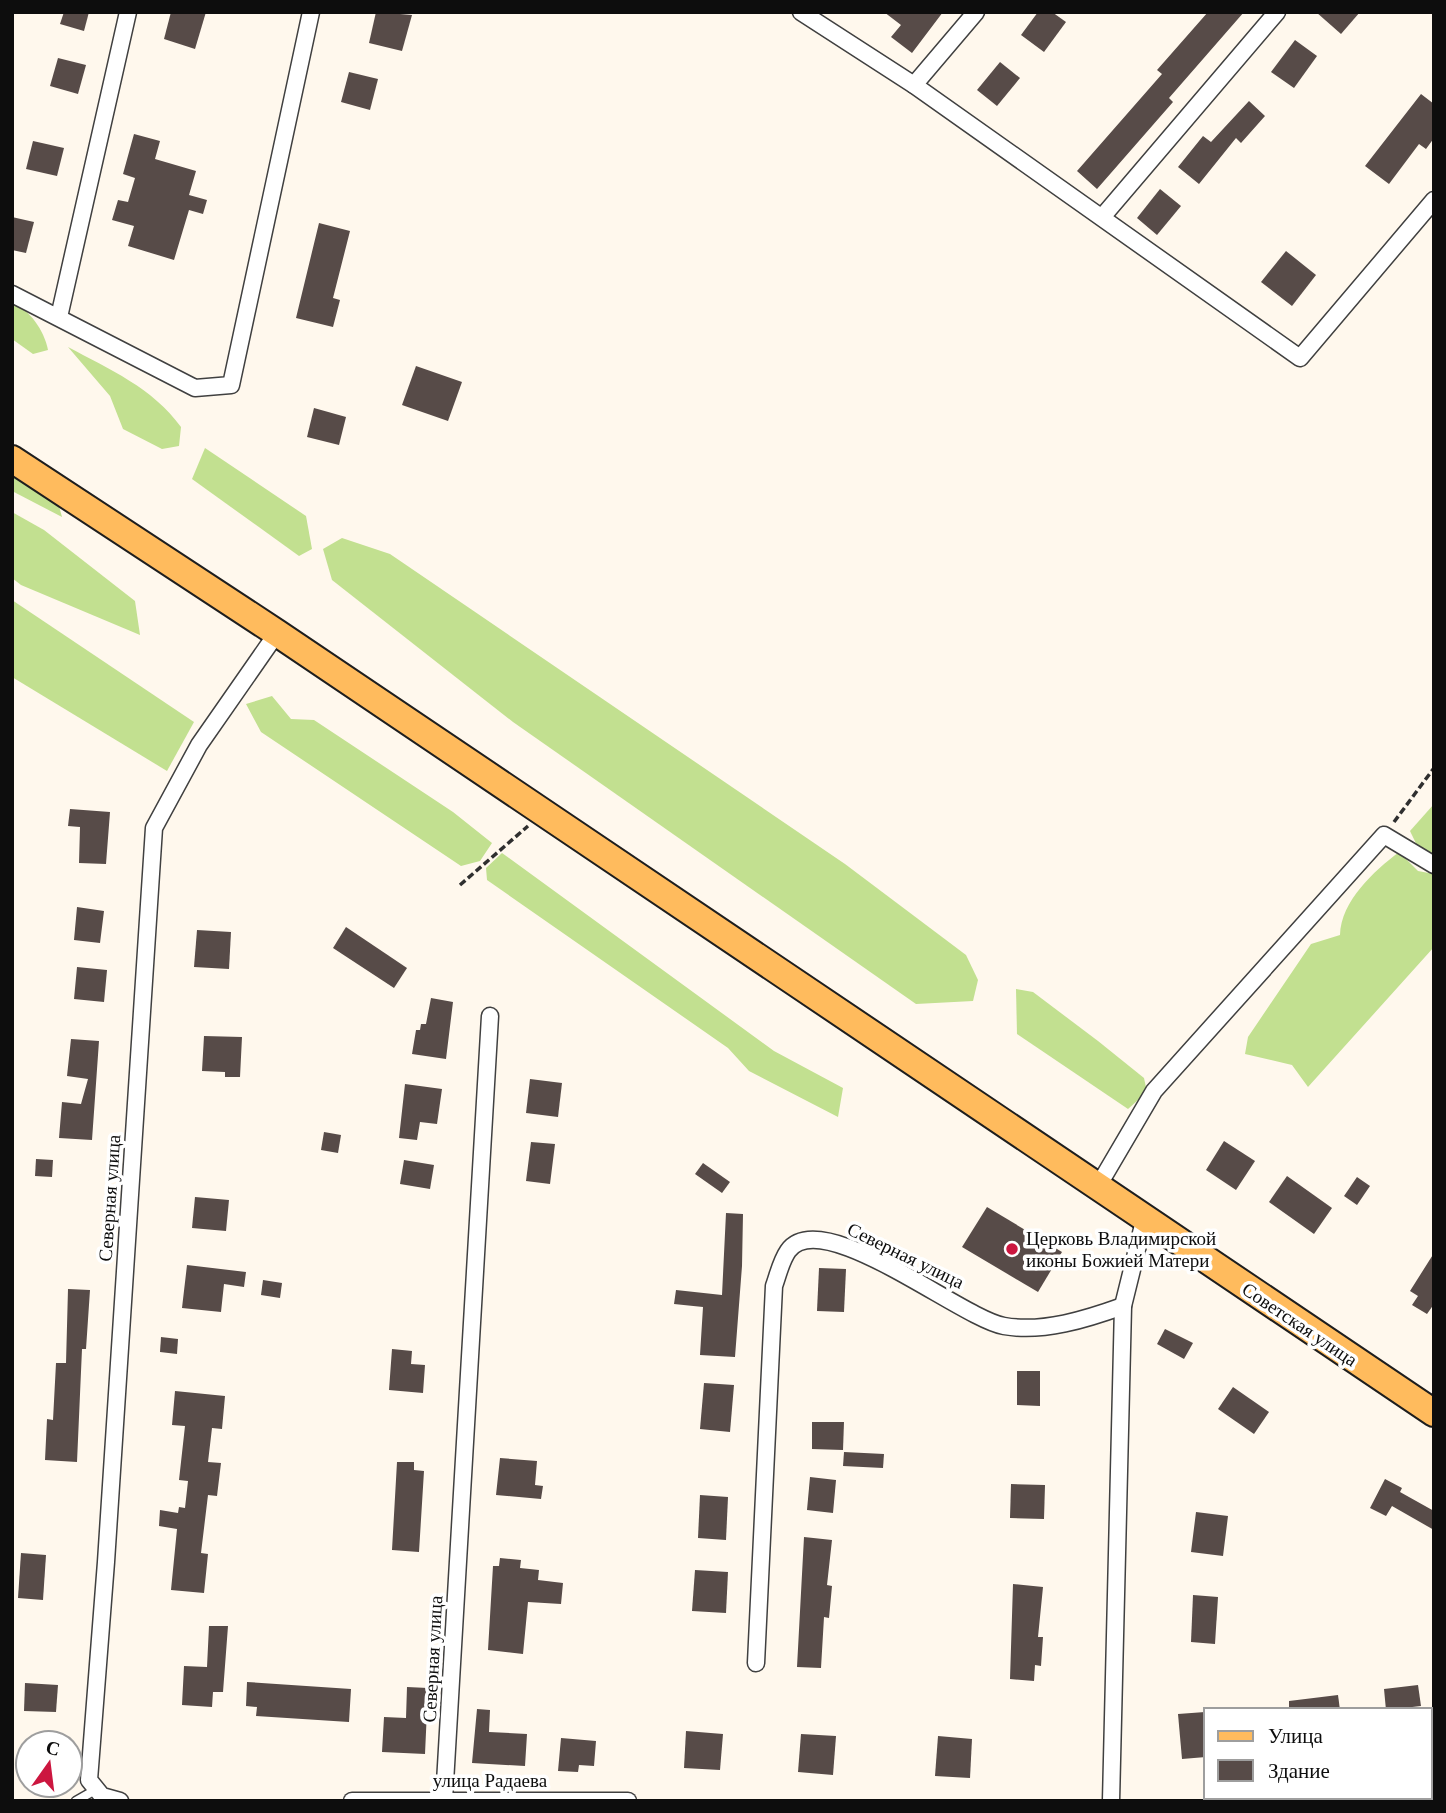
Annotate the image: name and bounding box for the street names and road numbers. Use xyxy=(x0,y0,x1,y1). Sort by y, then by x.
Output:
street label: Северная улица xyxy=(95,1133,124,1262)
street label: Северная улица xyxy=(844,1218,968,1293)
street label: Советская улица xyxy=(1238,1278,1362,1371)
street label: Северная улица xyxy=(419,1594,446,1723)
street label: улица Радаева xyxy=(433,1770,548,1791)

